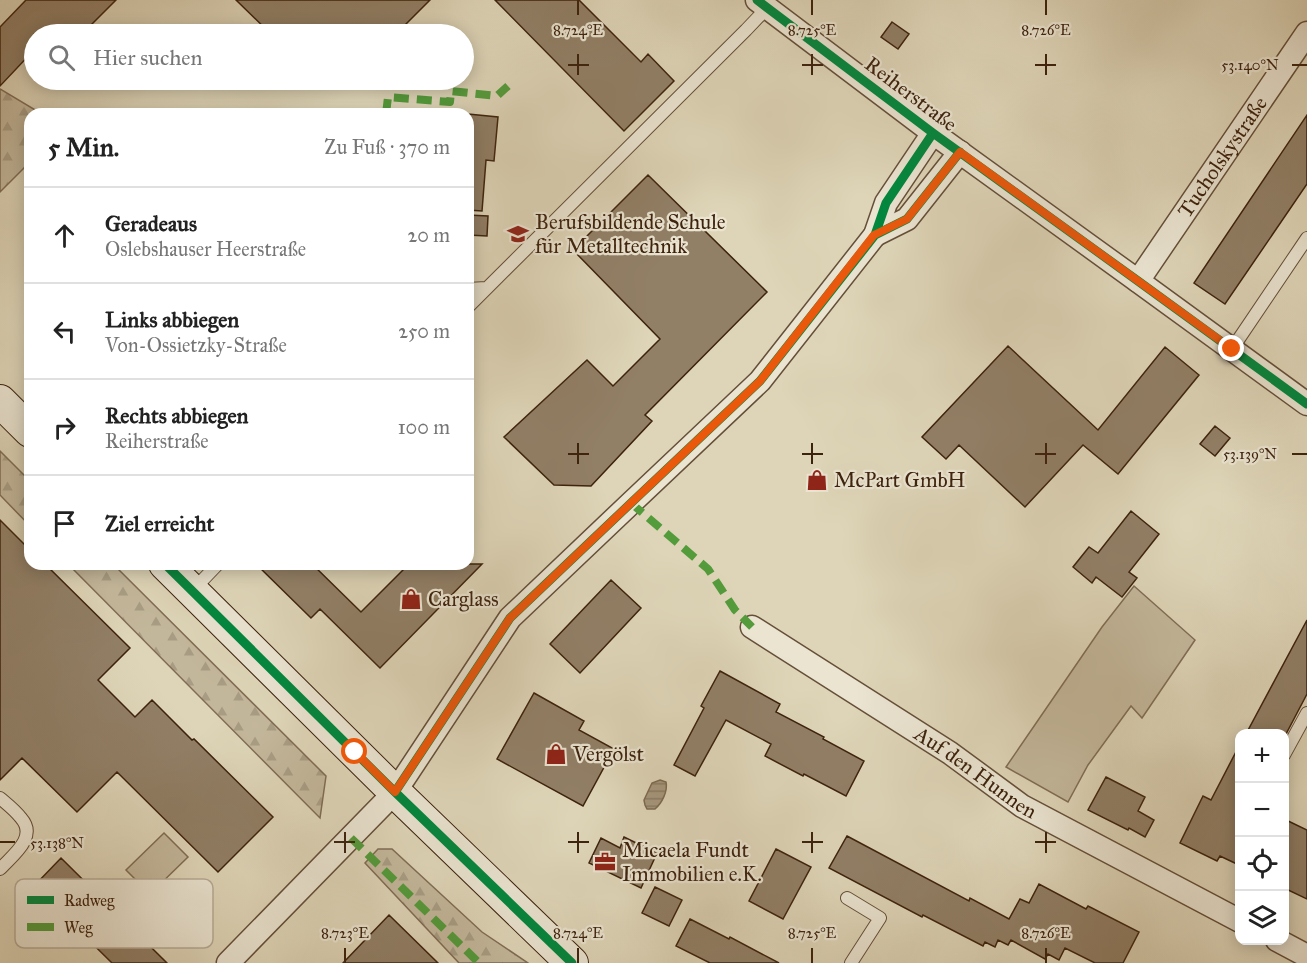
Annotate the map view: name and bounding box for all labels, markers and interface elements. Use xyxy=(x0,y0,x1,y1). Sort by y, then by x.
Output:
text: 8.724°E xyxy=(553,21,603,39)
text: 8.725°E xyxy=(788,21,837,39)
text: 8.726°E xyxy=(1021,21,1071,39)
search box xyxy=(24,24,474,90)
icon: search xyxy=(45,41,78,74)
text: Hier suchen xyxy=(93,44,202,71)
street label: Reiherstraße xyxy=(860,51,962,137)
text: 53.140°N xyxy=(1221,56,1279,74)
street label: Tucholskystraße xyxy=(1172,91,1273,223)
text: 5 Min. xyxy=(48,131,119,163)
text: Zu Fuß · 370 m xyxy=(324,135,450,159)
place label: Berufsbildende Schule für Metalltechnik xyxy=(535,209,726,259)
text: Geradeaus xyxy=(105,210,197,237)
icon: ahead xyxy=(48,219,81,252)
school or university icon: Berufsbildende Schule für Metalltechnik xyxy=(506,222,530,246)
text: 20 m xyxy=(407,223,450,247)
text: Oslebshauser Heerstraße xyxy=(105,237,306,261)
text: Links abbiegen xyxy=(105,306,239,333)
icon: left xyxy=(48,315,81,348)
text: 250 m xyxy=(398,319,450,343)
text: Von-Ossietzky-Straße xyxy=(105,333,287,357)
route end xyxy=(1218,335,1244,361)
text: Rechts abbiegen xyxy=(105,402,248,429)
icon: right xyxy=(48,411,81,444)
text: 100 m xyxy=(398,415,450,439)
text: Reiherstraße xyxy=(105,429,209,453)
text: 53.139°N xyxy=(1223,445,1277,463)
place label: McPart GmbH xyxy=(834,467,965,493)
shop icon: McPart GmbH xyxy=(805,468,829,492)
icon: arrive xyxy=(48,507,81,540)
text: Ziel erreicht xyxy=(105,510,214,537)
place label: Carglass xyxy=(428,586,499,612)
shop icon: Carglass xyxy=(399,587,423,611)
street label: Auf den Hunnen xyxy=(909,720,1041,824)
map controls xyxy=(1235,729,1289,945)
button: + xyxy=(1235,729,1289,783)
route start xyxy=(341,738,367,764)
place label: Vergölst xyxy=(572,741,645,767)
shop icon: Vergölst xyxy=(544,742,568,766)
button: − xyxy=(1235,783,1289,837)
text: 53.138°N xyxy=(30,834,84,852)
place label: Micaela Fundt Immobilien e.K. xyxy=(622,837,762,887)
button: locate xyxy=(1235,837,1289,891)
office icon: Micaela Fundt Immobilien e.K. xyxy=(593,850,617,874)
legend xyxy=(15,879,213,948)
text: Radweg xyxy=(64,891,115,911)
button: layers xyxy=(1235,891,1289,945)
text: Weg xyxy=(64,918,93,938)
text: 8.723°E xyxy=(321,924,369,942)
text: 8.724°E xyxy=(553,924,603,942)
text: 8.725°E xyxy=(788,924,837,942)
text: 8.726°E xyxy=(1021,924,1071,942)

